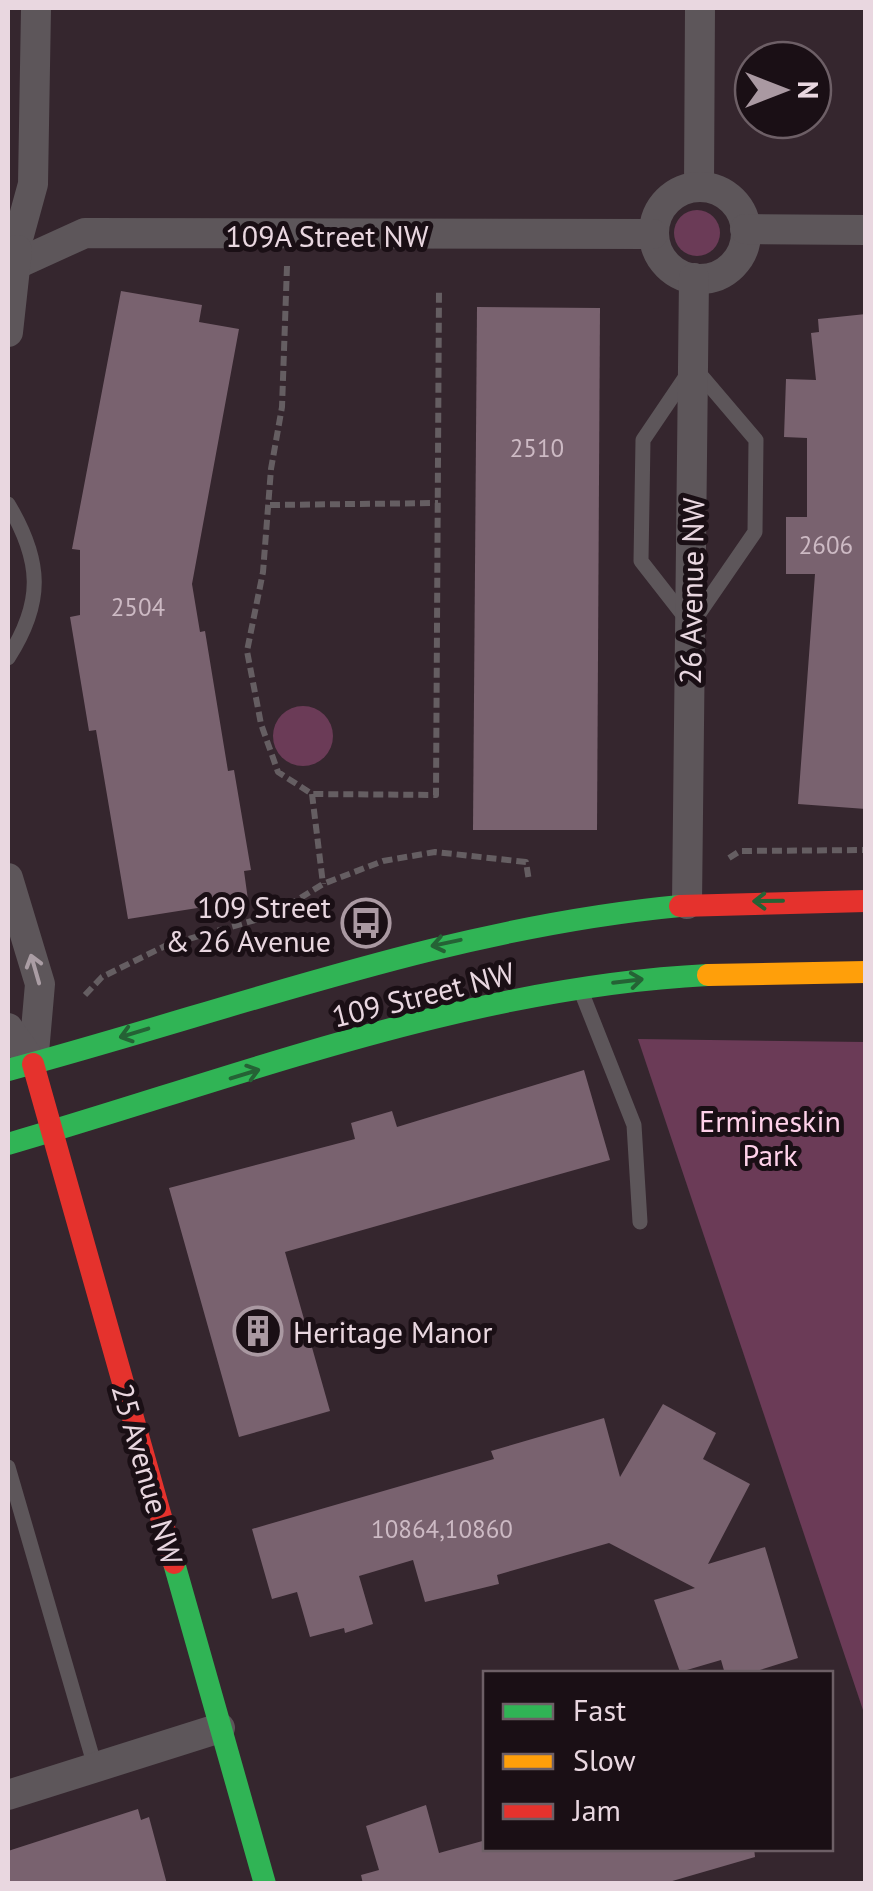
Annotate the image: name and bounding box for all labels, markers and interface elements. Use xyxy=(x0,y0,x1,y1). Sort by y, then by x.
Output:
north arrow xyxy=(733,40,833,140)
text: N xyxy=(790,81,827,99)
street label: 109A Street NW xyxy=(225,216,429,255)
house number: 2510 xyxy=(510,432,564,464)
street label: 26 Avenue NW xyxy=(670,497,712,685)
house number: 2606 xyxy=(799,529,853,561)
house number: 2504 xyxy=(111,591,166,623)
place label: 109 Street & 26 Avenue xyxy=(165,887,331,960)
one-way arrow xyxy=(753,891,785,910)
bus stop icon: 109 Street & 26 Avenue xyxy=(340,897,392,949)
one-way arrow xyxy=(431,935,463,954)
street label: 109 Street NW xyxy=(328,952,518,1036)
one-way arrow xyxy=(24,954,43,985)
one-way arrow xyxy=(611,972,644,990)
one-way arrow xyxy=(119,1026,151,1044)
one-way arrow xyxy=(228,1064,260,1082)
park label: Ermineskin Park xyxy=(699,1101,841,1174)
building icon: Heritage Manor xyxy=(232,1305,284,1357)
place label: Heritage Manor xyxy=(293,1312,492,1351)
street label: 25 Avenue NW xyxy=(104,1379,192,1569)
house number: 10864,10860 xyxy=(371,1513,513,1545)
legend xyxy=(483,1671,833,1851)
text: Fast xyxy=(573,1690,626,1729)
text: Slow xyxy=(573,1740,636,1779)
text: Jam xyxy=(571,1790,621,1829)

